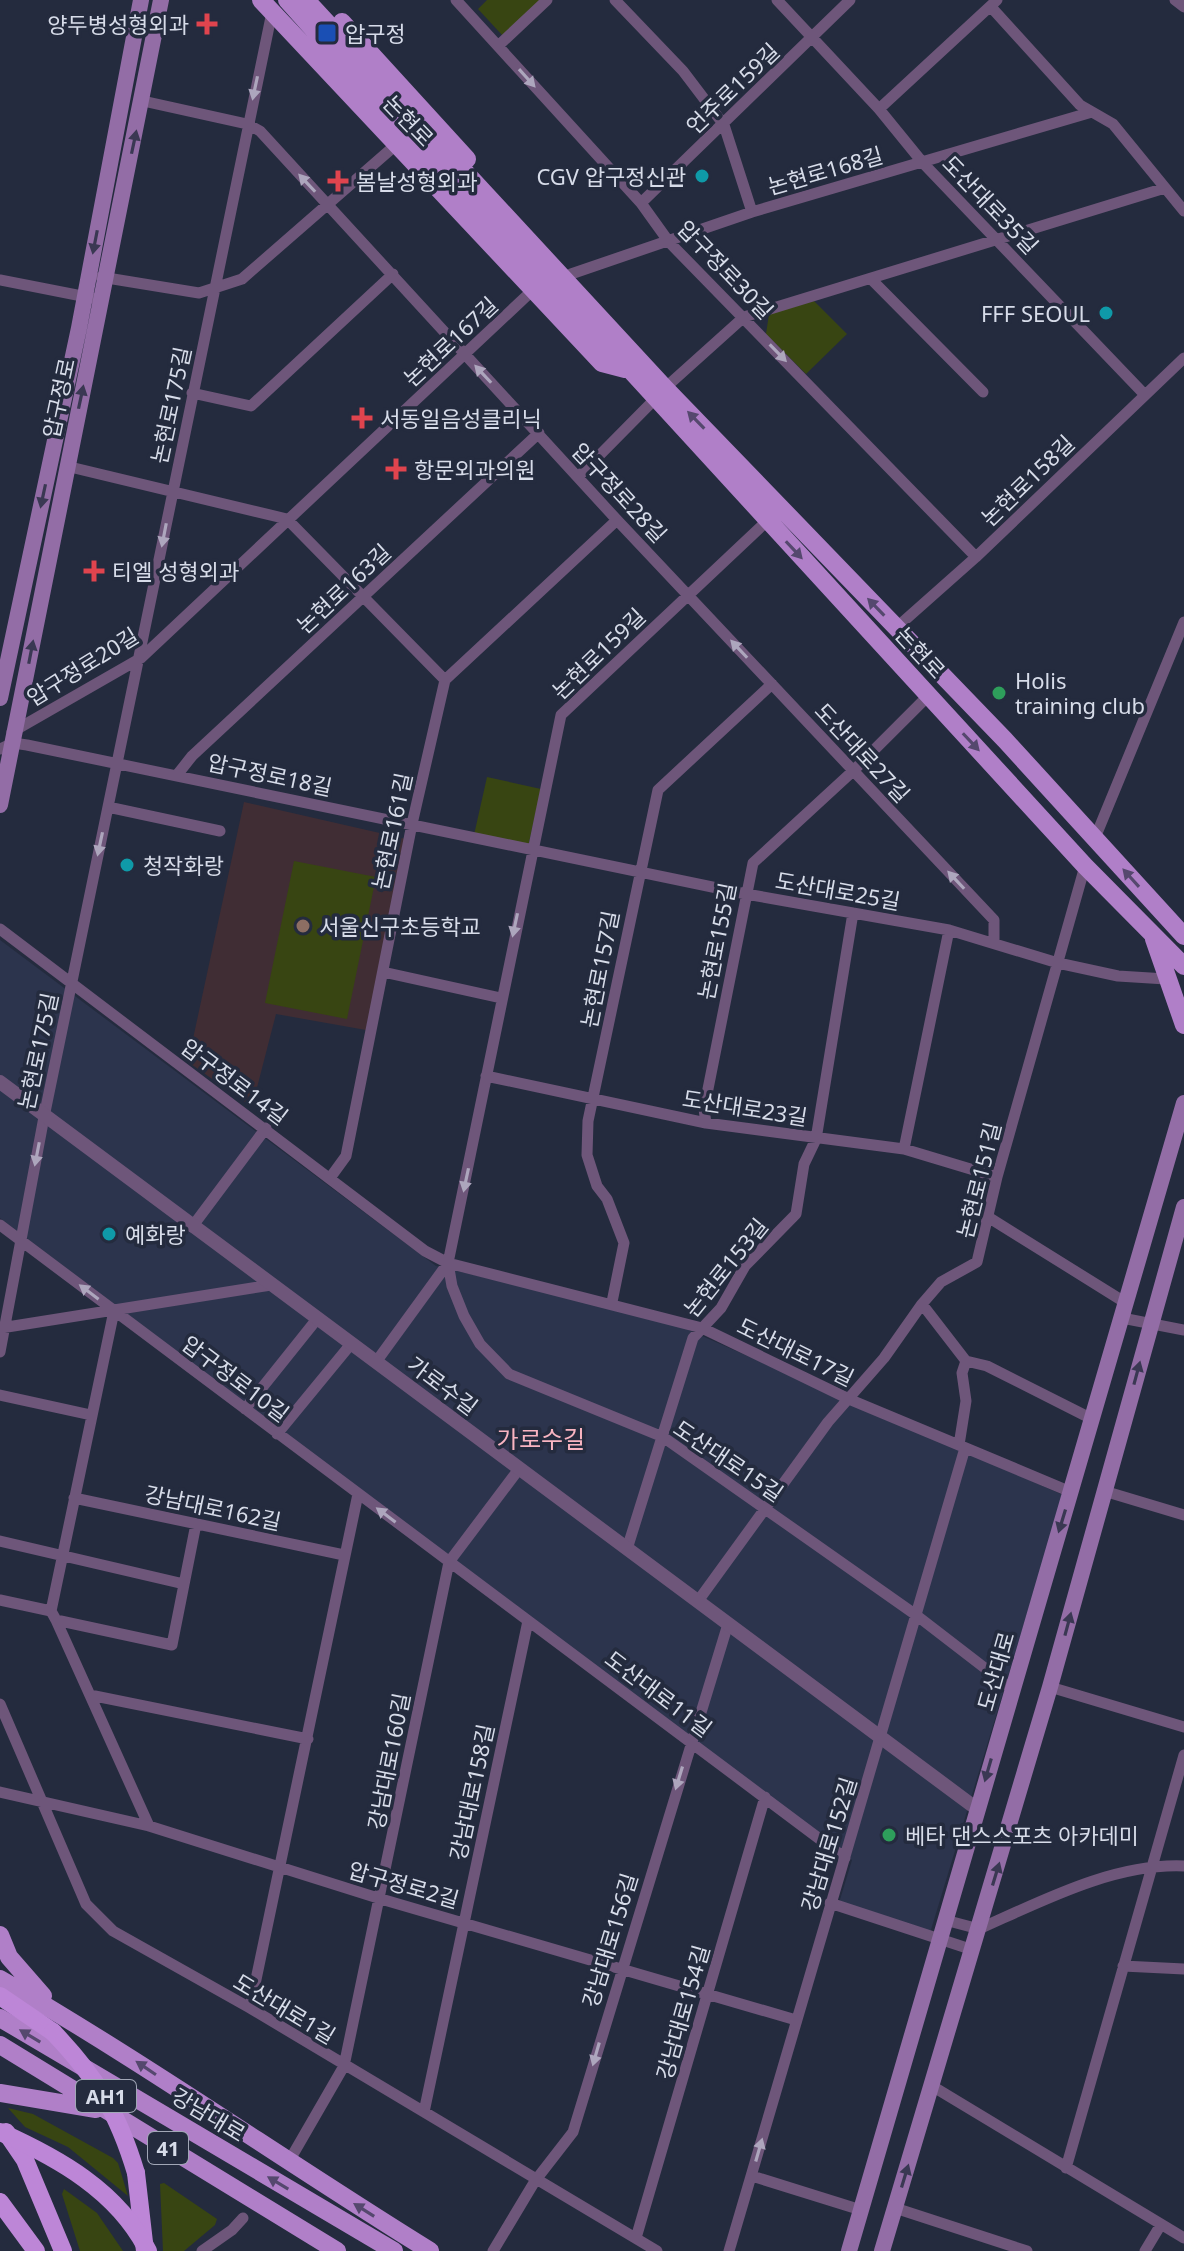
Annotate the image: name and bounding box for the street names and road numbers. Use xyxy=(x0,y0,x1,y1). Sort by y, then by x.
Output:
street label: 언주로159길 xyxy=(679,36,785,140)
street label: 논현로 xyxy=(377,88,441,152)
street label: 논현로168길 xyxy=(764,139,886,201)
street label: 도산대로35길 xyxy=(936,148,1046,260)
street label: 압구정로30길 xyxy=(671,213,781,325)
street label: 논현로167길 xyxy=(396,290,504,392)
street label: 논현로175길 xyxy=(143,344,197,466)
street label: 압구정로 xyxy=(35,355,81,441)
street label: 논현로158길 xyxy=(974,428,1080,532)
street label: 압구정로28길 xyxy=(566,436,674,548)
street label: 논현로163길 xyxy=(289,537,397,639)
street label: 논현로159길 xyxy=(545,601,651,705)
street label: 압구정로20길 xyxy=(20,620,144,712)
street label: 논현로 xyxy=(889,620,953,684)
street label: 도산대로27길 xyxy=(809,696,917,808)
street label: 압구정로18길 xyxy=(205,746,335,802)
street label: 논현로161길 xyxy=(364,770,418,892)
street label: 도산대로25길 xyxy=(773,864,903,916)
street label: 논현로155길 xyxy=(690,880,742,1002)
street label: 논현로157길 xyxy=(573,908,625,1030)
street label: 논현로175길 xyxy=(10,990,64,1112)
street label: 압구정로14길 xyxy=(176,1031,294,1131)
street label: 도산대로23길 xyxy=(680,1082,810,1132)
street label: 논현로151길 xyxy=(949,1119,1007,1241)
street label: 논현로153길 xyxy=(676,1211,774,1323)
street label: 도산대로17길 xyxy=(733,1310,859,1392)
street label: 압구정로10길 xyxy=(177,1328,295,1428)
street label: 가로수길 xyxy=(402,1349,484,1421)
street label: 도산대로15길 xyxy=(668,1412,790,1508)
street label: 강남대로162길 xyxy=(142,1478,284,1536)
street label: 도산대로 xyxy=(969,1628,1021,1714)
street label: 도산대로11길 xyxy=(600,1643,718,1743)
street label: 강남대로160길 xyxy=(360,1690,416,1832)
street label: 강남대로158길 xyxy=(442,1721,500,1863)
street label: 강남대로152길 xyxy=(793,1773,863,1915)
street label: 압구정로2길 xyxy=(345,1854,463,1914)
street label: 강남대로156길 xyxy=(574,1869,644,2011)
street label: 강남대로154길 xyxy=(648,1941,716,2083)
street label: 도산대로1길 xyxy=(229,1966,341,2050)
road number: AH1 xyxy=(76,2080,136,2112)
street label: 강남대로 xyxy=(167,2080,251,2148)
road number: 41 xyxy=(148,2132,188,2164)

